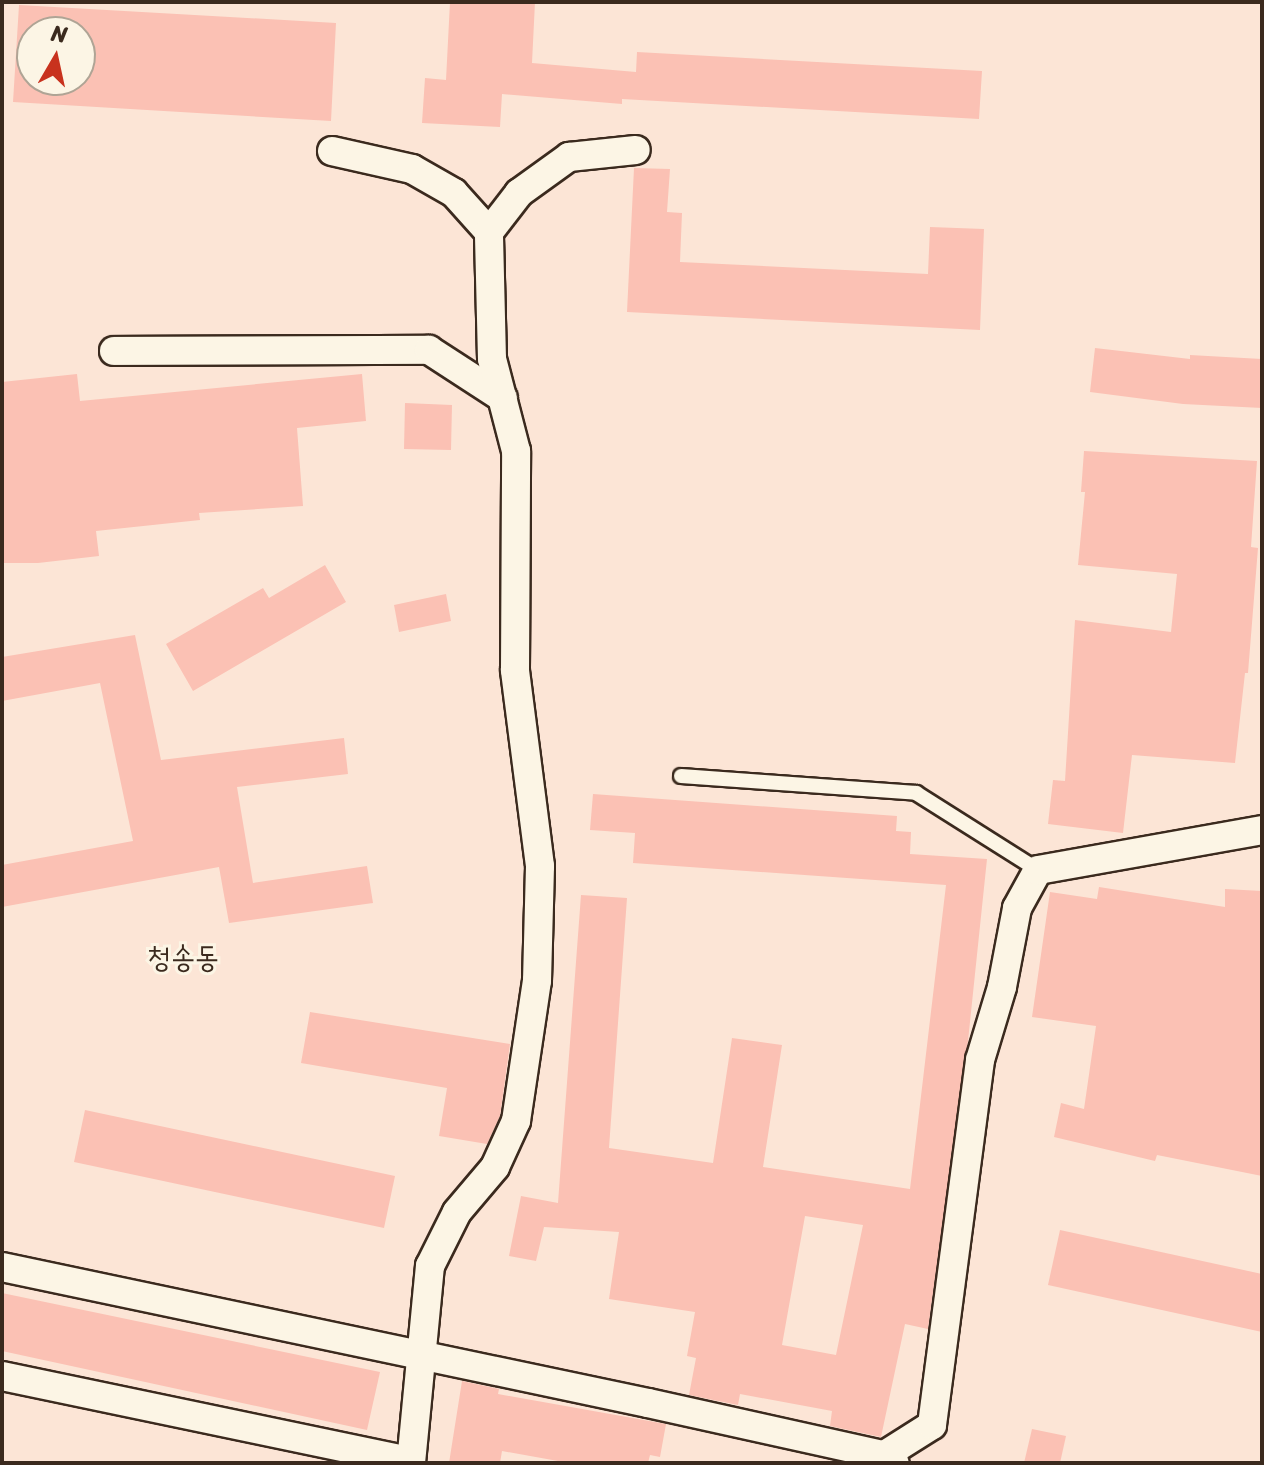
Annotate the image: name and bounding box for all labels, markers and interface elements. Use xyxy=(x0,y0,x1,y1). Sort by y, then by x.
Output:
text: N xyxy=(49,13,70,54)
north arrow xyxy=(16,16,96,96)
district label: 청송동 xyxy=(147,939,219,975)

